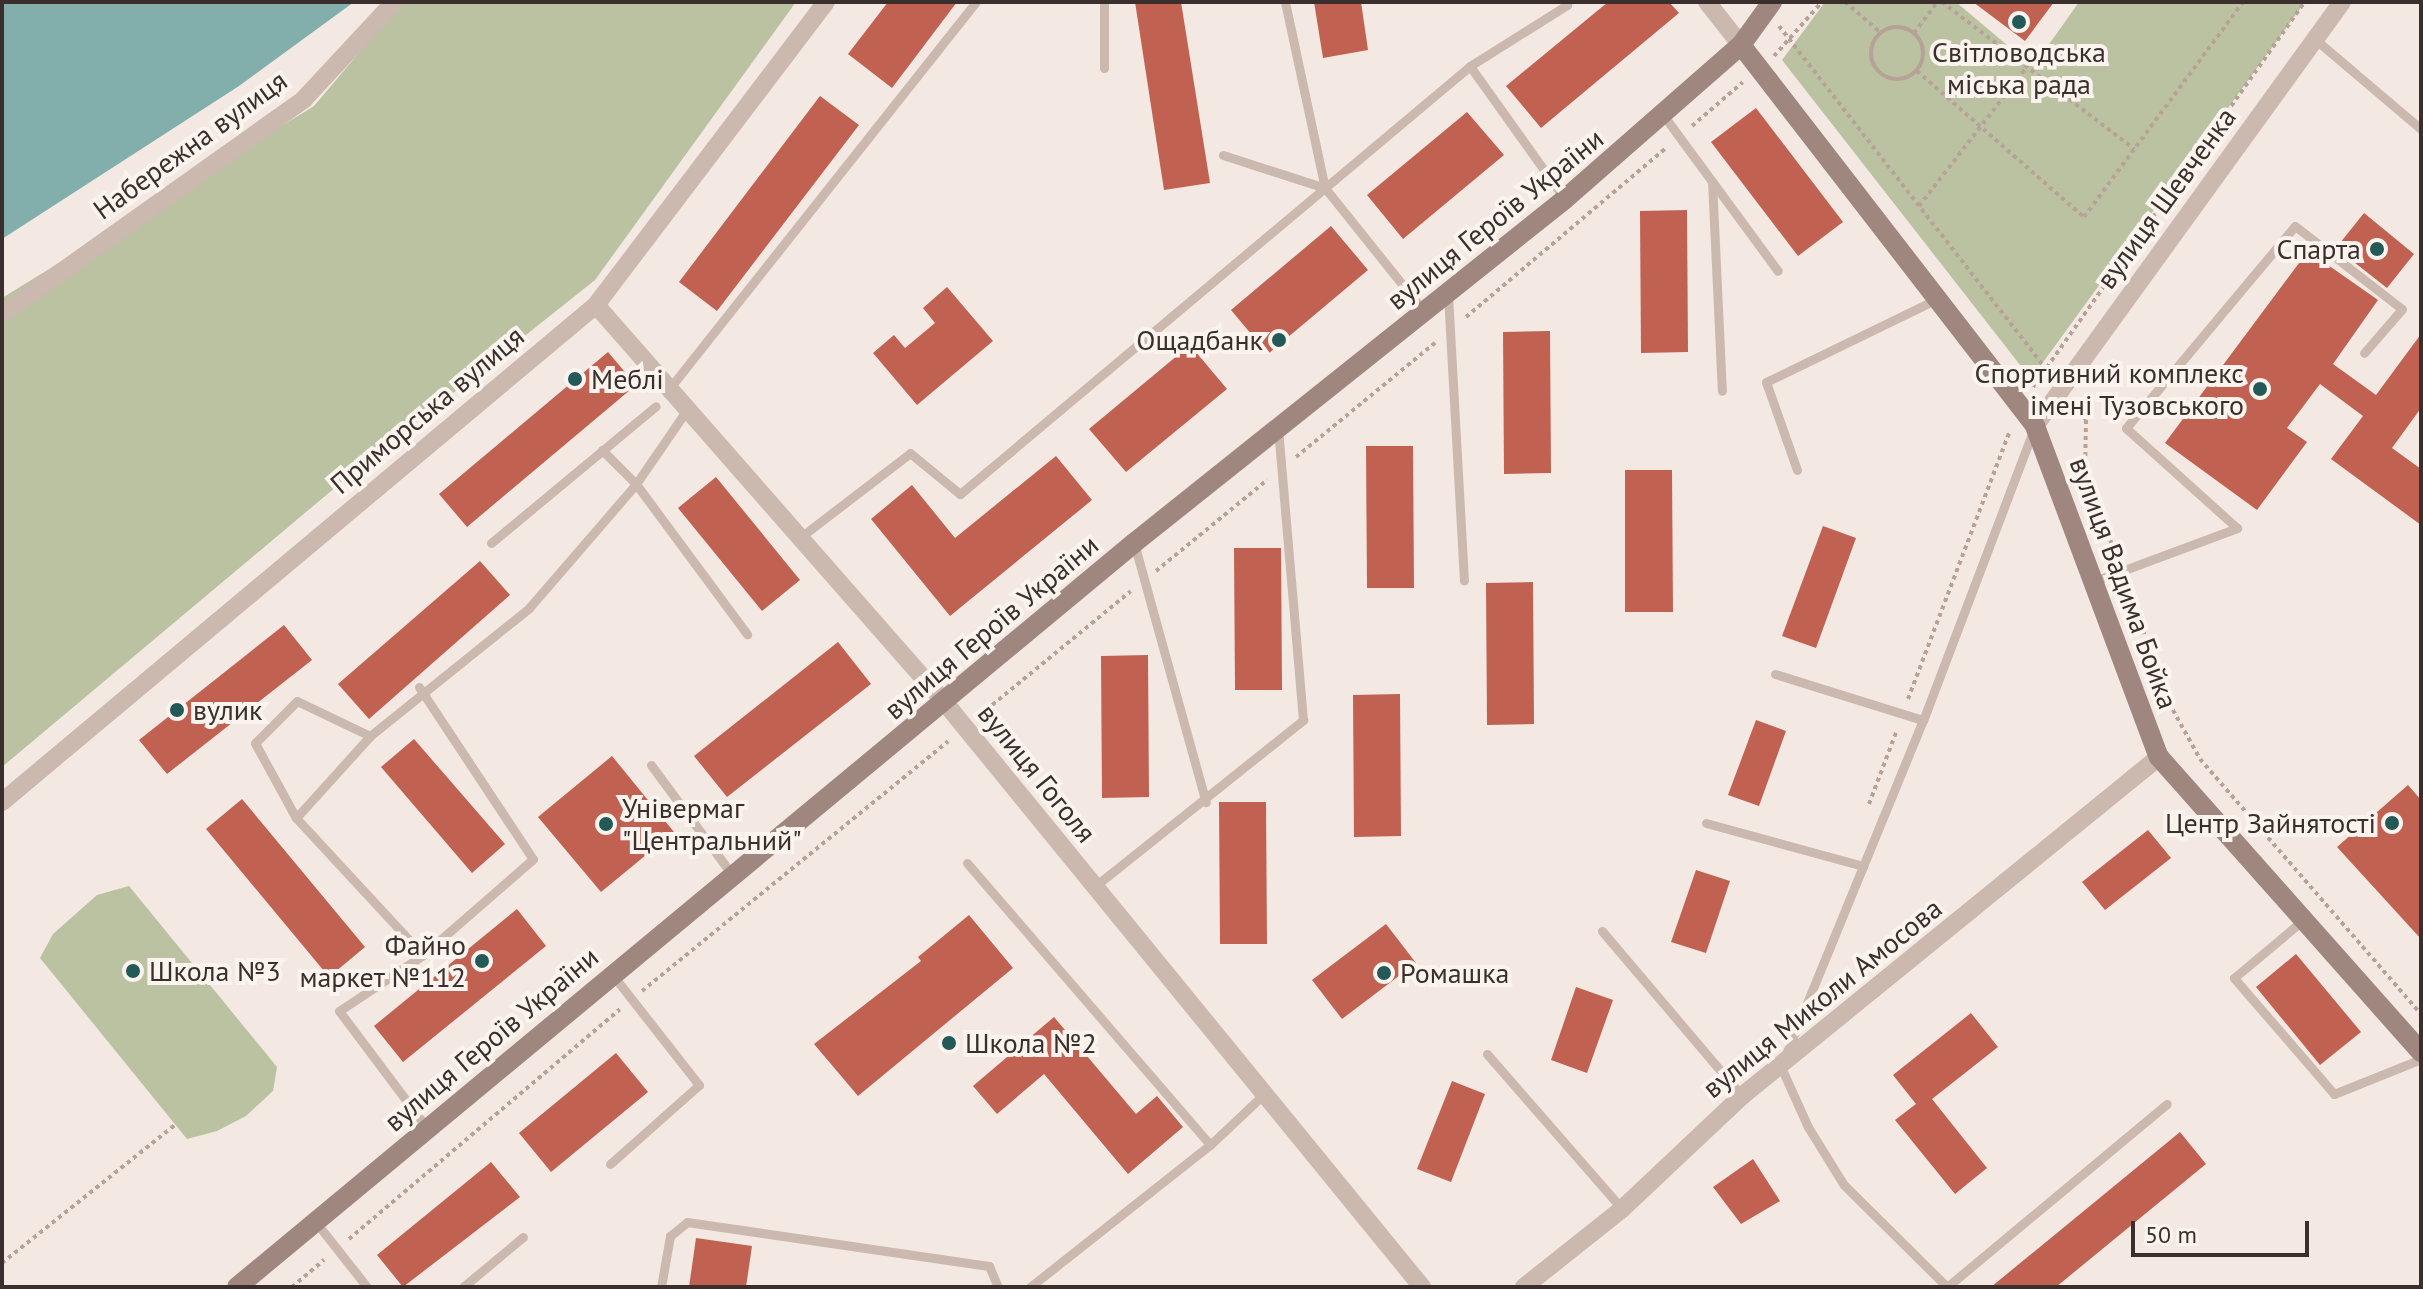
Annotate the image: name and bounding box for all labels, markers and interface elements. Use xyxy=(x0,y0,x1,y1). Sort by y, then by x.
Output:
marker: Світловодська міська рада xyxy=(2010,13,2028,31)
place label: Світловодська міська рада xyxy=(1932,35,2106,101)
street label: Набережна вулиця xyxy=(87,64,293,226)
street label: вулиця Шевченка xyxy=(2089,101,2243,295)
street label: вулиця Героїв України xyxy=(1380,121,1610,317)
place label: Спарта xyxy=(2276,232,2361,266)
marker: Спарта xyxy=(2368,240,2386,258)
street label: Приморська вулиця xyxy=(323,319,531,501)
place label: Ощадбанк xyxy=(1136,323,1263,357)
marker: Ощадбанк xyxy=(1270,331,1288,349)
place label: Спортивний комплекс імені Тузовського xyxy=(1975,356,2244,422)
place label: Меблі xyxy=(591,362,664,396)
marker: Меблі xyxy=(566,370,584,388)
marker: Спортивний комплекс імені Тузовського xyxy=(2251,380,2269,398)
street label: вулиця Вадима Бойка xyxy=(2063,453,2185,713)
street label: вулиця Героїв України xyxy=(877,527,1105,727)
place label: вулик xyxy=(193,693,262,727)
street label: вулиця Гоголя xyxy=(971,697,1103,849)
marker: вулик xyxy=(168,701,186,719)
place label: Універмаг "Центральний" xyxy=(622,791,802,857)
place label: Центр Зайнятості xyxy=(2165,806,2376,840)
marker: Центр Зайнятості xyxy=(2383,814,2401,832)
marker: Універмаг "Центральний" xyxy=(597,815,615,833)
street label: вулиця Миколи Амосова xyxy=(1695,891,1949,1105)
place label: Файно маркет №112 xyxy=(299,928,466,994)
street label: вулиця Героїв України xyxy=(377,939,605,1139)
marker: Файно маркет №112 xyxy=(473,952,491,970)
place label: Школа №3 xyxy=(149,954,281,988)
place label: Ромашка xyxy=(1400,956,1509,990)
marker: Школа №3 xyxy=(124,962,142,980)
marker: Ромашка xyxy=(1375,964,1393,982)
place label: Школа №2 xyxy=(965,1026,1097,1060)
marker: Школа №2 xyxy=(940,1034,958,1052)
scale bar xyxy=(2135,1205,2313,1255)
text: 50 m xyxy=(2145,1219,2197,1250)

